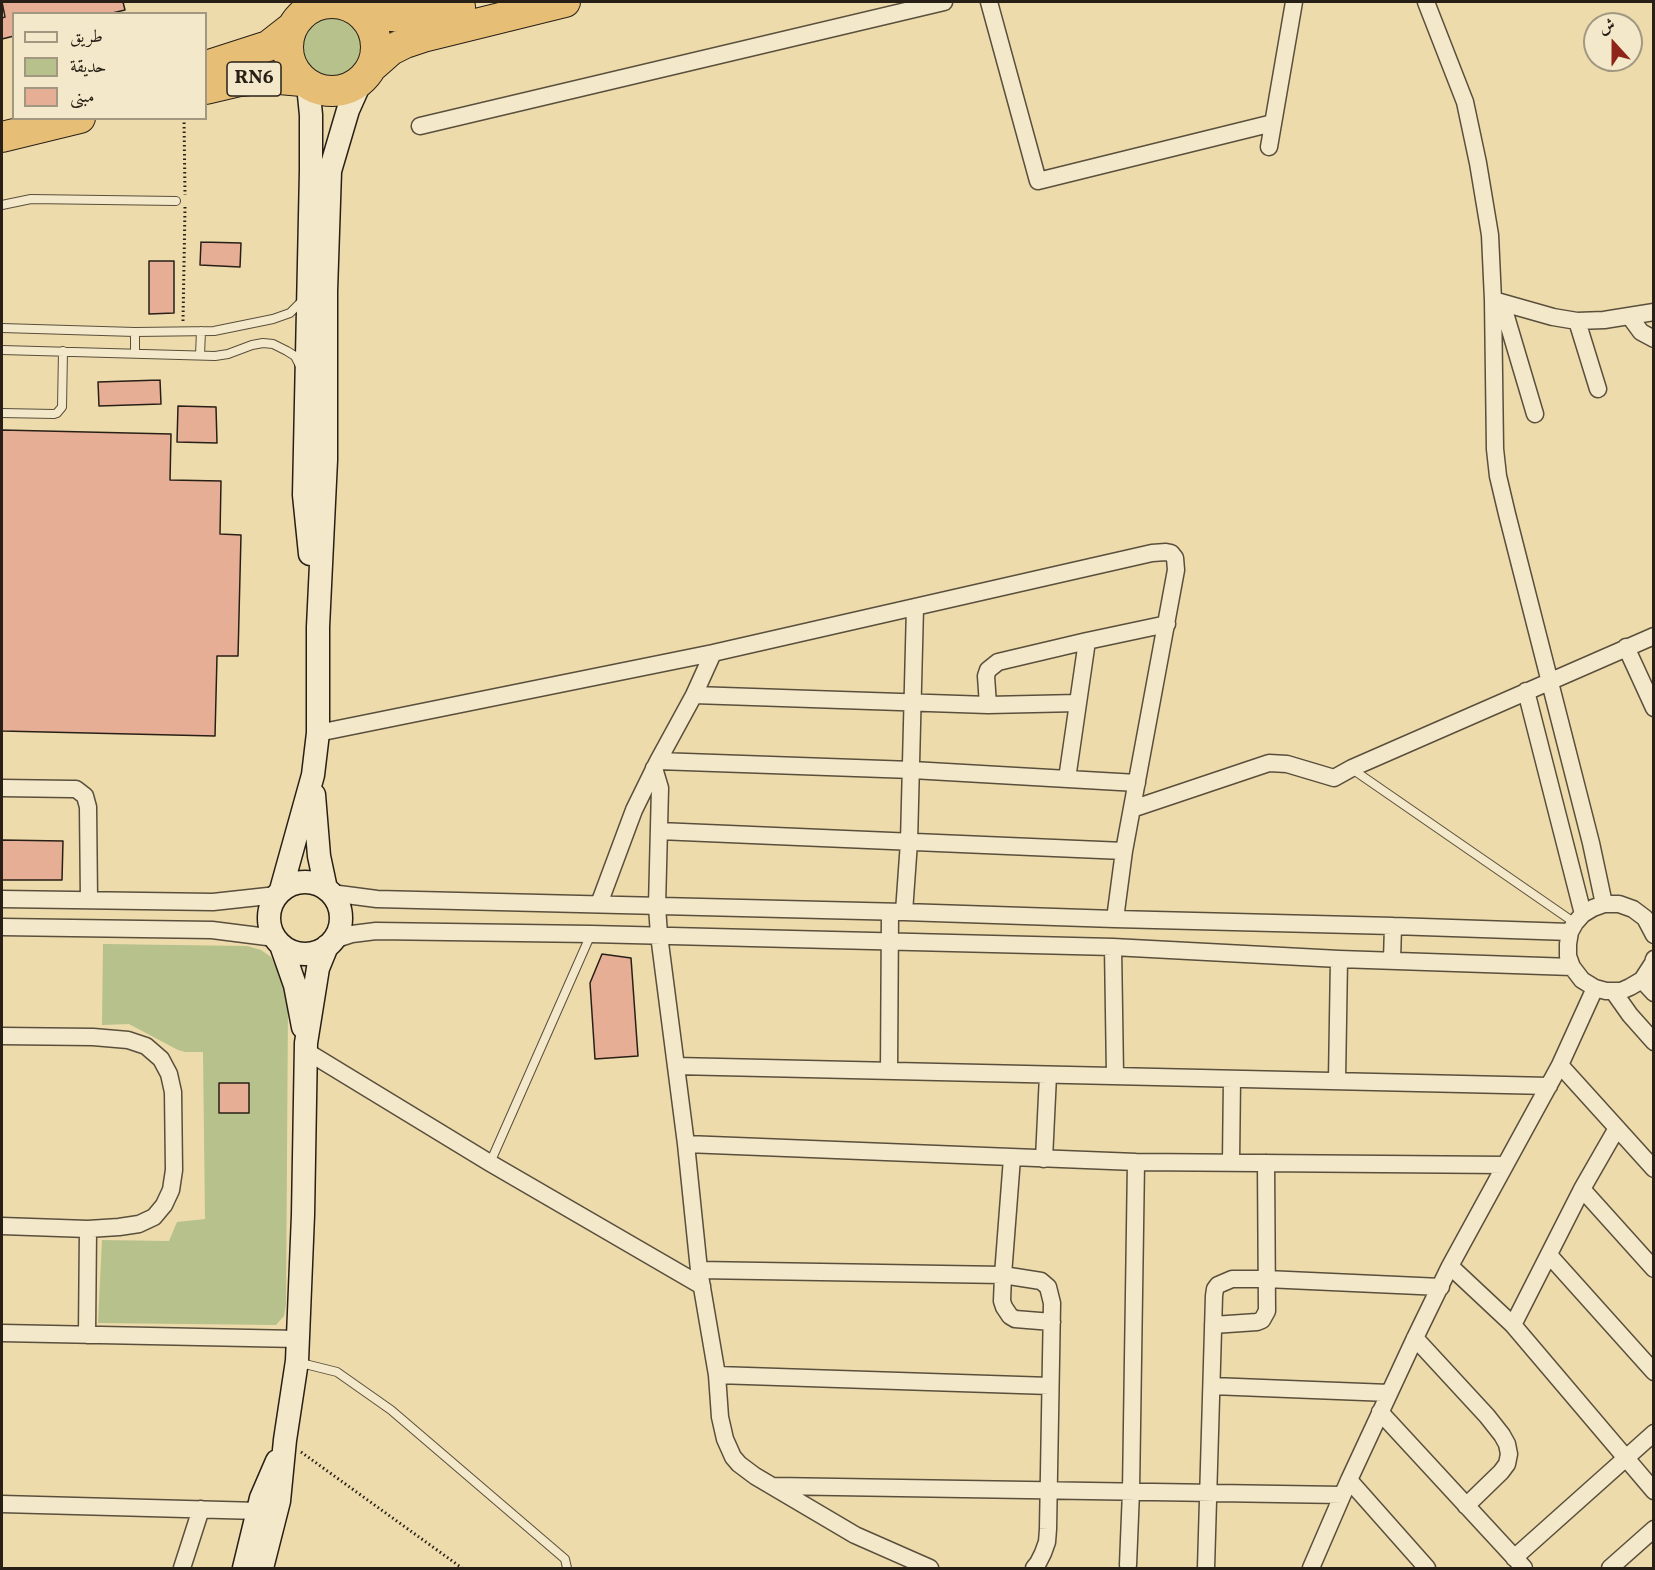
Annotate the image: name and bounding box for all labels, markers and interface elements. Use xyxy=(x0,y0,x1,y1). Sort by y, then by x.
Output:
legend xyxy=(12,12,207,120)
north arrow xyxy=(1583,12,1643,72)
text: ش xyxy=(1596,14,1619,40)
text: طريق xyxy=(70,25,103,50)
text: حديقة xyxy=(70,55,106,80)
road number: RN6 xyxy=(227,62,281,96)
text: مبنى xyxy=(70,85,95,110)

